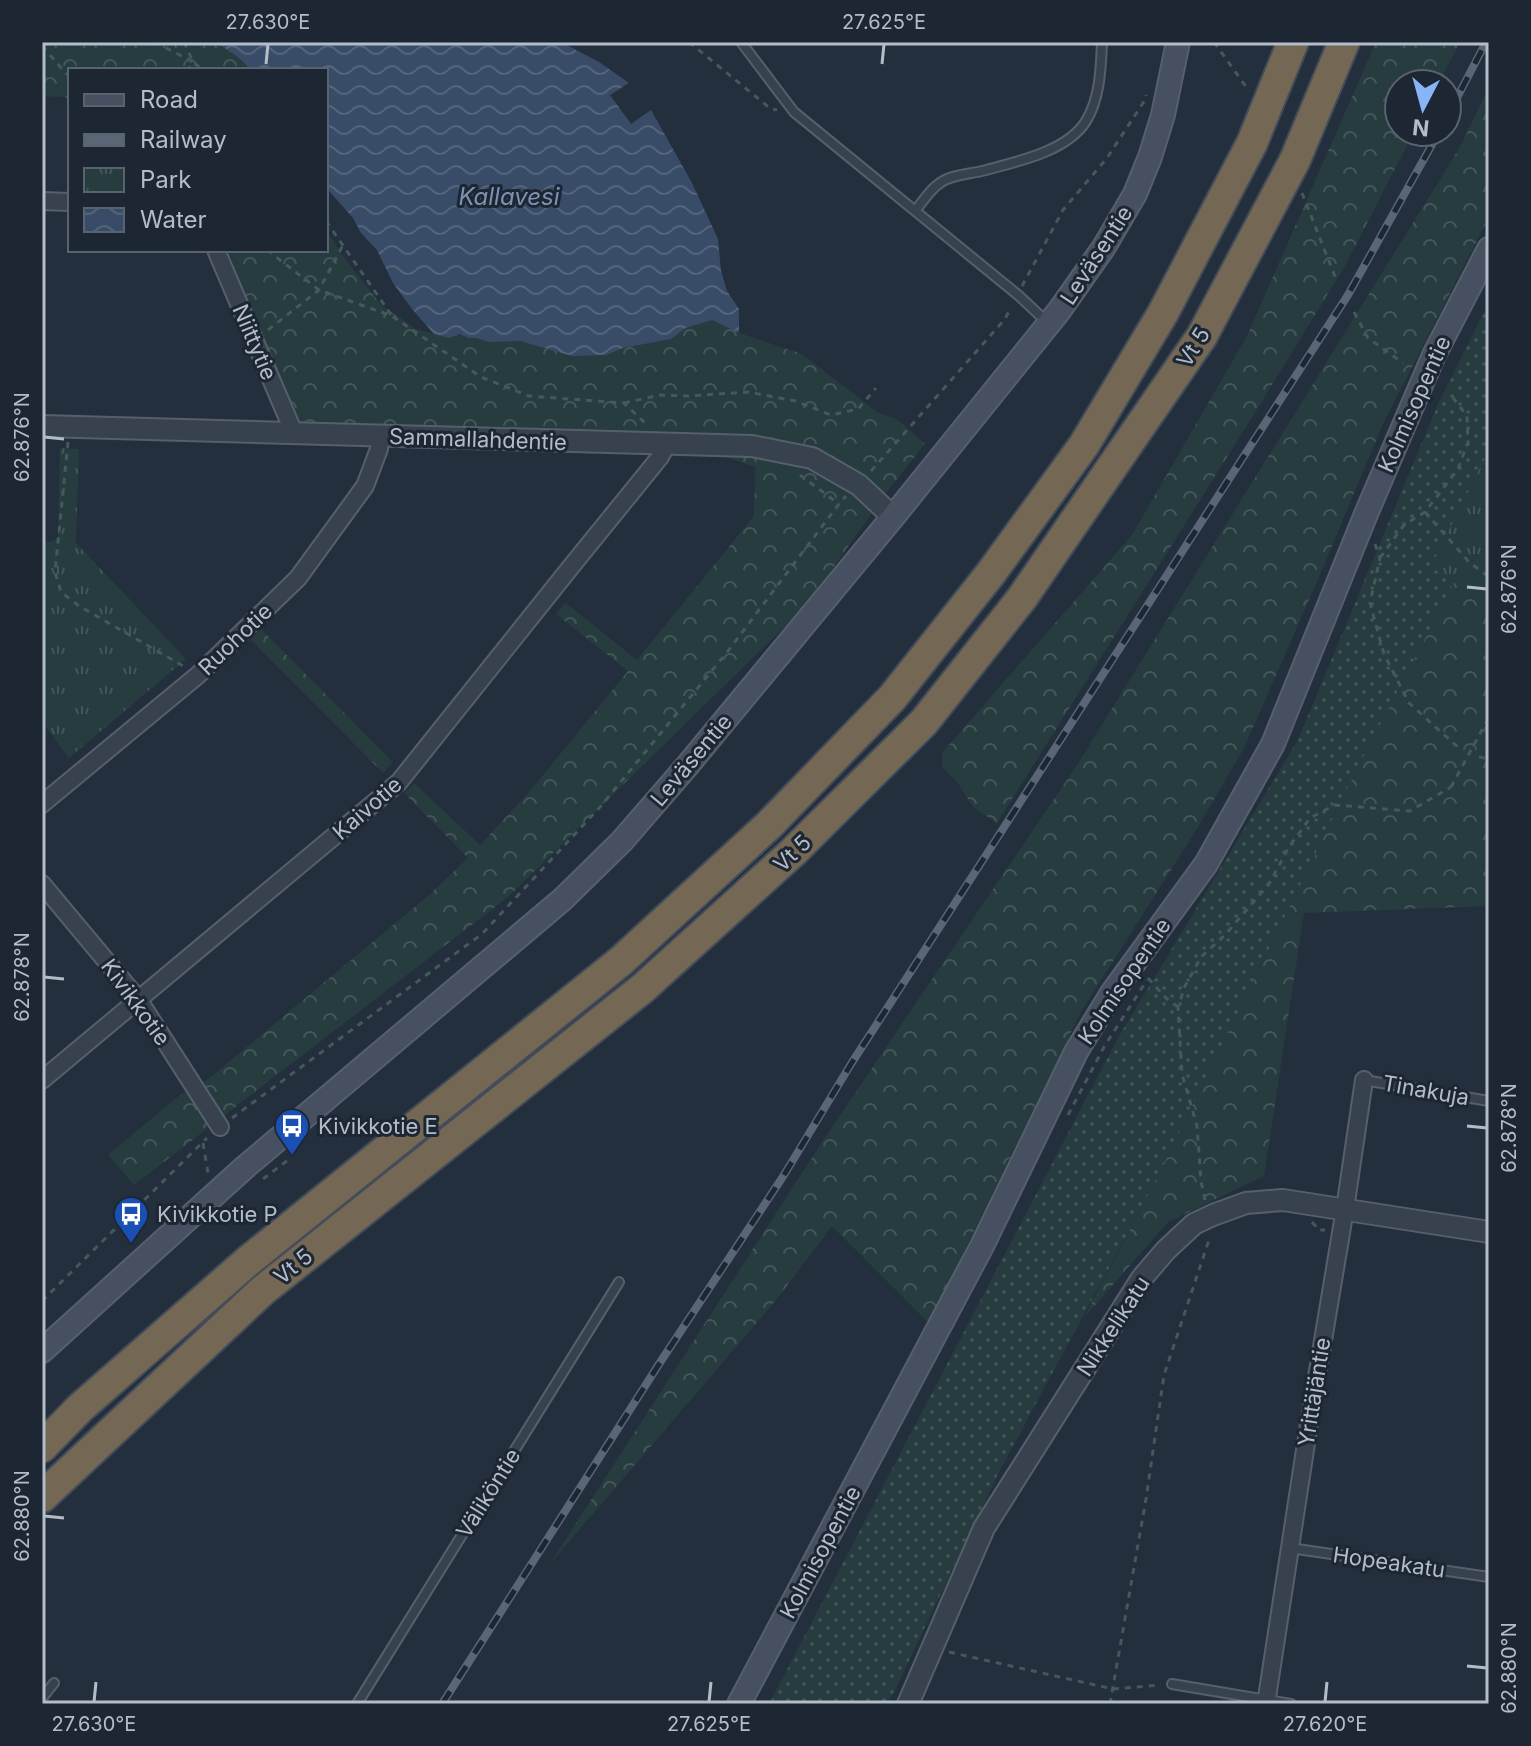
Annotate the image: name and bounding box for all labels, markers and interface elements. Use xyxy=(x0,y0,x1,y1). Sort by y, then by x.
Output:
text: 27.630°E xyxy=(226,10,310,34)
text: 27.625°E xyxy=(842,10,926,34)
legend xyxy=(68,68,328,252)
north arrow xyxy=(1383,68,1463,148)
text: Road xyxy=(140,85,198,114)
text: N xyxy=(1411,114,1431,142)
text: Railway xyxy=(140,125,227,154)
text: Park xyxy=(140,165,191,194)
water label: Kallavesi xyxy=(458,182,561,211)
street label: Leväsentie xyxy=(1055,201,1137,309)
text: Water xyxy=(140,205,207,234)
street label: Niittytie xyxy=(227,300,283,384)
street label: Vt 5 xyxy=(1171,322,1215,372)
street label: Kolmisopentie xyxy=(1372,332,1456,476)
text: 62.876°N xyxy=(10,392,34,482)
street label: Sammallahdentie xyxy=(389,423,567,455)
text: 62.876°N xyxy=(1497,544,1521,634)
street label: Ruohotie xyxy=(193,598,277,680)
street label: Leväsentie xyxy=(645,709,737,811)
street label: Kaivotie xyxy=(327,771,407,845)
street label: Vt 5 xyxy=(768,829,816,877)
street label: Kolmisopentie xyxy=(1072,913,1176,1049)
text: 62.878°N xyxy=(10,932,34,1022)
street label: Kivikkotie xyxy=(96,954,176,1050)
street label: Tinakuja xyxy=(1381,1070,1471,1110)
text: 62.878°N xyxy=(1497,1083,1521,1173)
bus stop icon: Kivikkotie E xyxy=(273,1107,311,1157)
place label: Kivikkotie E xyxy=(318,1113,438,1139)
bus stop icon: Kivikkotie P xyxy=(112,1195,150,1245)
place label: Kivikkotie P xyxy=(157,1201,278,1227)
street label: Vt 5 xyxy=(269,1243,317,1289)
street label: Nikkelikatu xyxy=(1071,1271,1155,1381)
street label: Yrittäjäntie xyxy=(1293,1335,1335,1449)
street label: Väliköntie xyxy=(450,1444,526,1542)
text: 62.880°N xyxy=(10,1470,34,1562)
street label: Kolmisopentie xyxy=(774,1481,866,1623)
street label: Hopeakatu xyxy=(1331,1541,1447,1583)
text: 62.880°N xyxy=(1497,1622,1521,1714)
text: 27.630°E xyxy=(52,1712,136,1736)
text: 27.625°E xyxy=(667,1712,751,1736)
text: 27.620°E xyxy=(1283,1712,1367,1736)

